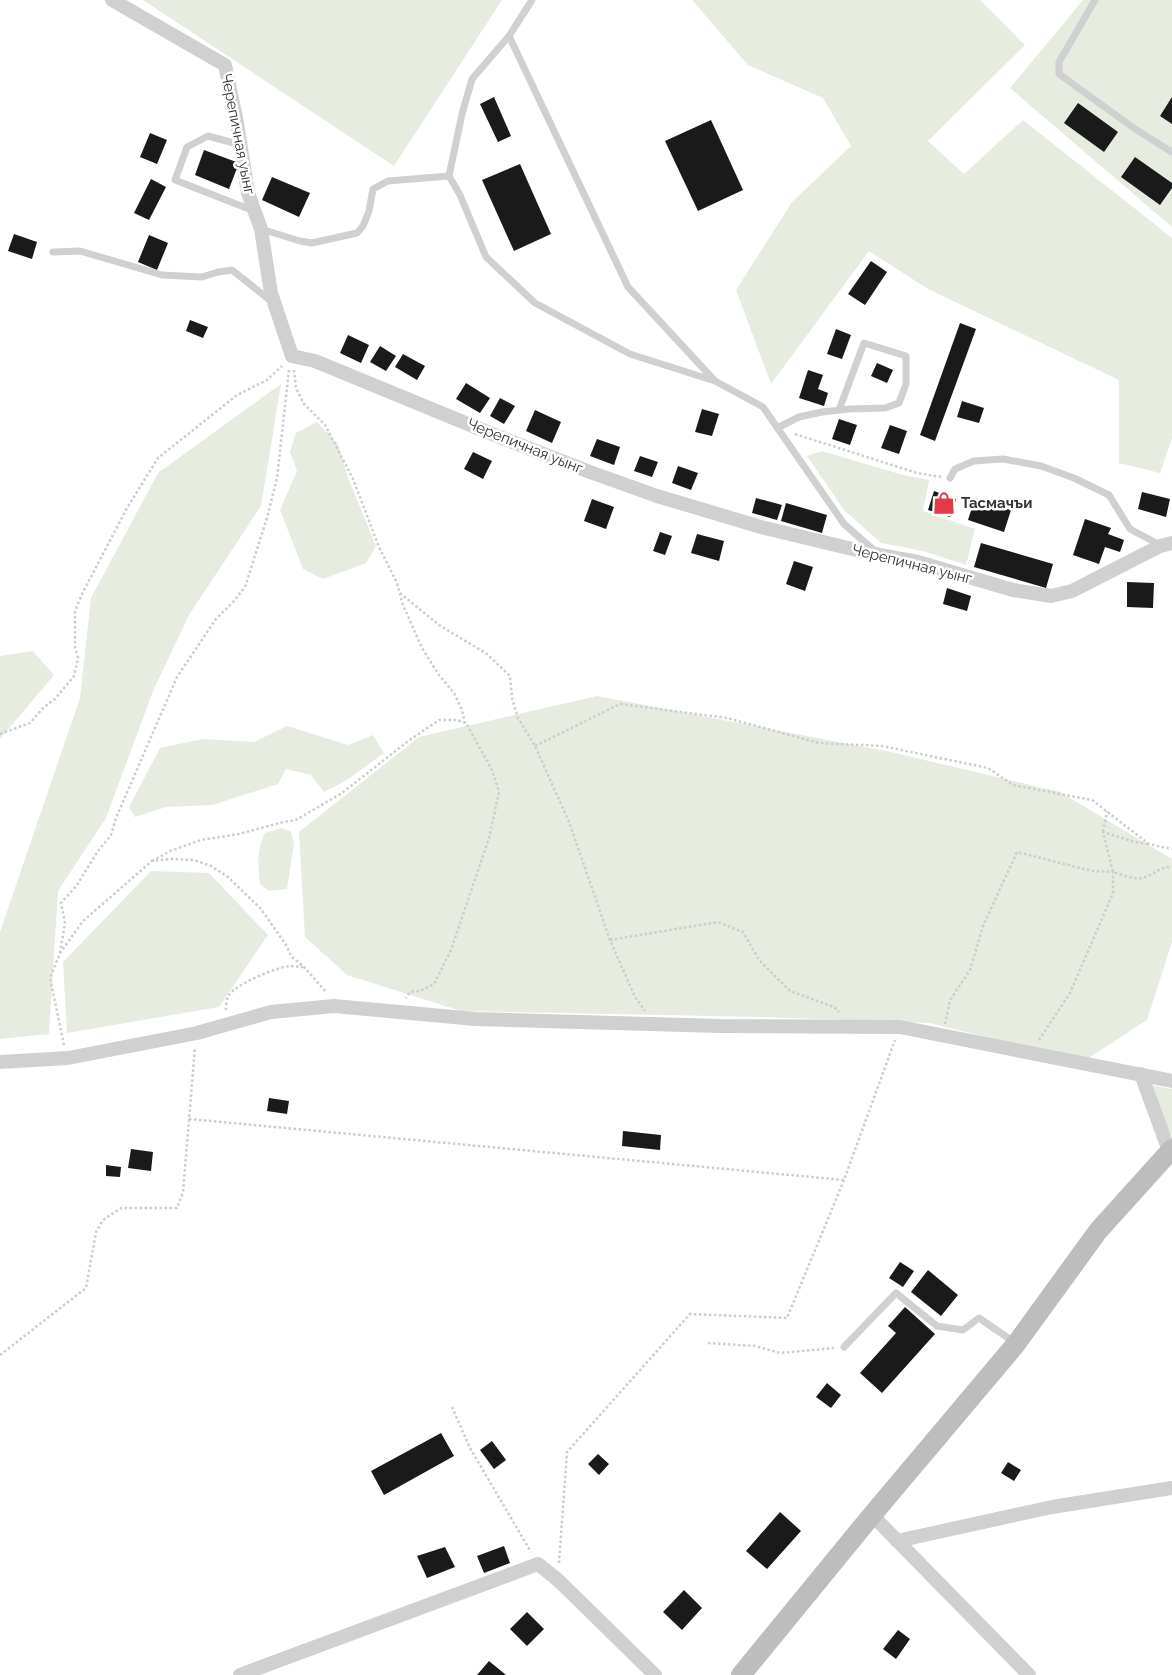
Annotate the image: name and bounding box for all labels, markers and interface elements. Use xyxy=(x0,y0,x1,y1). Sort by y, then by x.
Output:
street label: Черепичная уынг xyxy=(217,72,259,196)
street label: Черепичная уынг xyxy=(465,415,585,477)
shop icon: Тасмачъи xyxy=(931,490,957,516)
place label: Тасмачъи xyxy=(961,494,1032,512)
street label: Черепичная уынг xyxy=(850,540,974,588)

